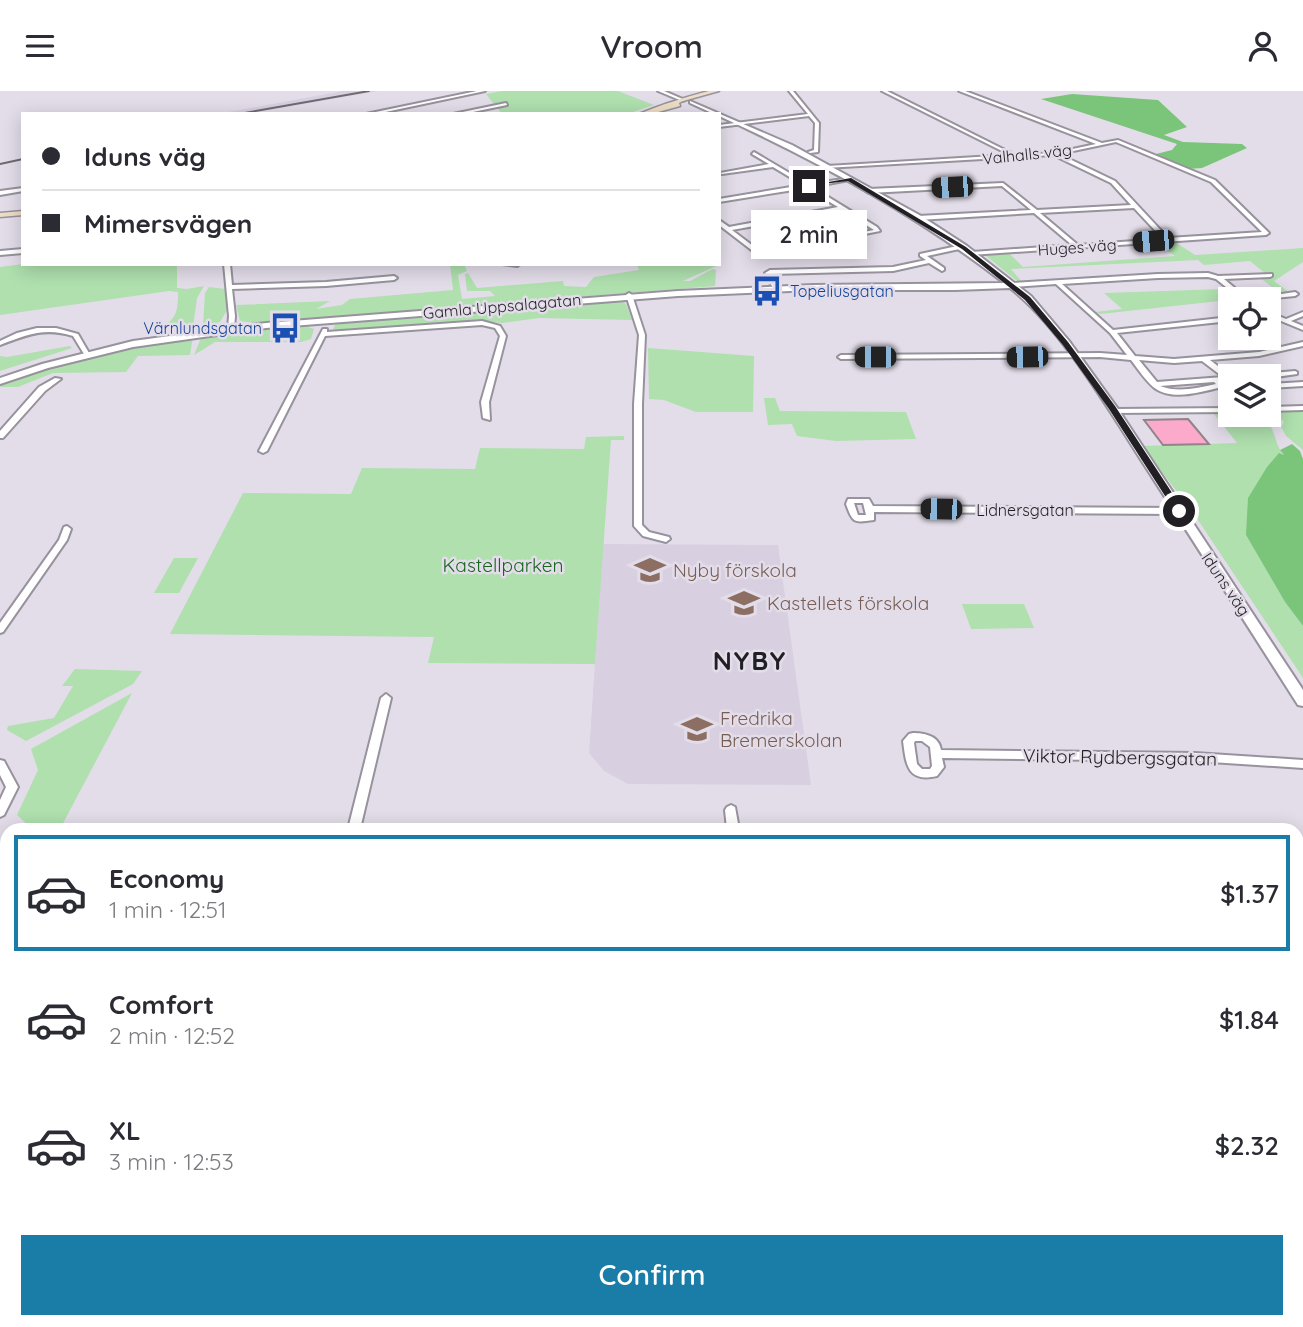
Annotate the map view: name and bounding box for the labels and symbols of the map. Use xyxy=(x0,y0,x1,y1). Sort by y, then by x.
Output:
street label: Valhalls väg xyxy=(981,139,1073,169)
route end xyxy=(793,170,825,202)
car xyxy=(931,175,974,199)
callout: 2 min xyxy=(751,210,867,259)
car xyxy=(1132,229,1175,253)
street label: Huges väg xyxy=(1037,234,1117,260)
bus stop icon: Topeliusgatan xyxy=(750,274,784,308)
place label: Topeliusgatan xyxy=(790,281,894,301)
street label: Gamla Uppsalagatan xyxy=(422,289,582,323)
bus stop icon: Värnlundsgatan xyxy=(268,311,302,345)
place label: Värnlundsgatan xyxy=(143,318,262,338)
car xyxy=(1006,346,1049,368)
car xyxy=(855,347,897,368)
route start xyxy=(1163,495,1195,527)
car xyxy=(920,498,963,520)
street label: Lidnersgatan xyxy=(976,500,1074,520)
street label: Iduns väg xyxy=(1197,548,1255,620)
park label: Kastellparken xyxy=(443,553,563,577)
school or university icon: Nyby förskola xyxy=(633,553,667,587)
place label: Nyby förskola xyxy=(673,558,797,582)
school or university icon: Kastellets förskola xyxy=(727,586,761,620)
place label: Kastellets förskola xyxy=(767,591,929,615)
district label: NYBY xyxy=(713,644,787,677)
place label: Fredrika Bremerskolan xyxy=(720,706,842,752)
school or university icon: Fredrika Bremerskolan xyxy=(680,712,714,746)
street label: Viktor Rydbergsgatan xyxy=(1023,743,1217,771)

